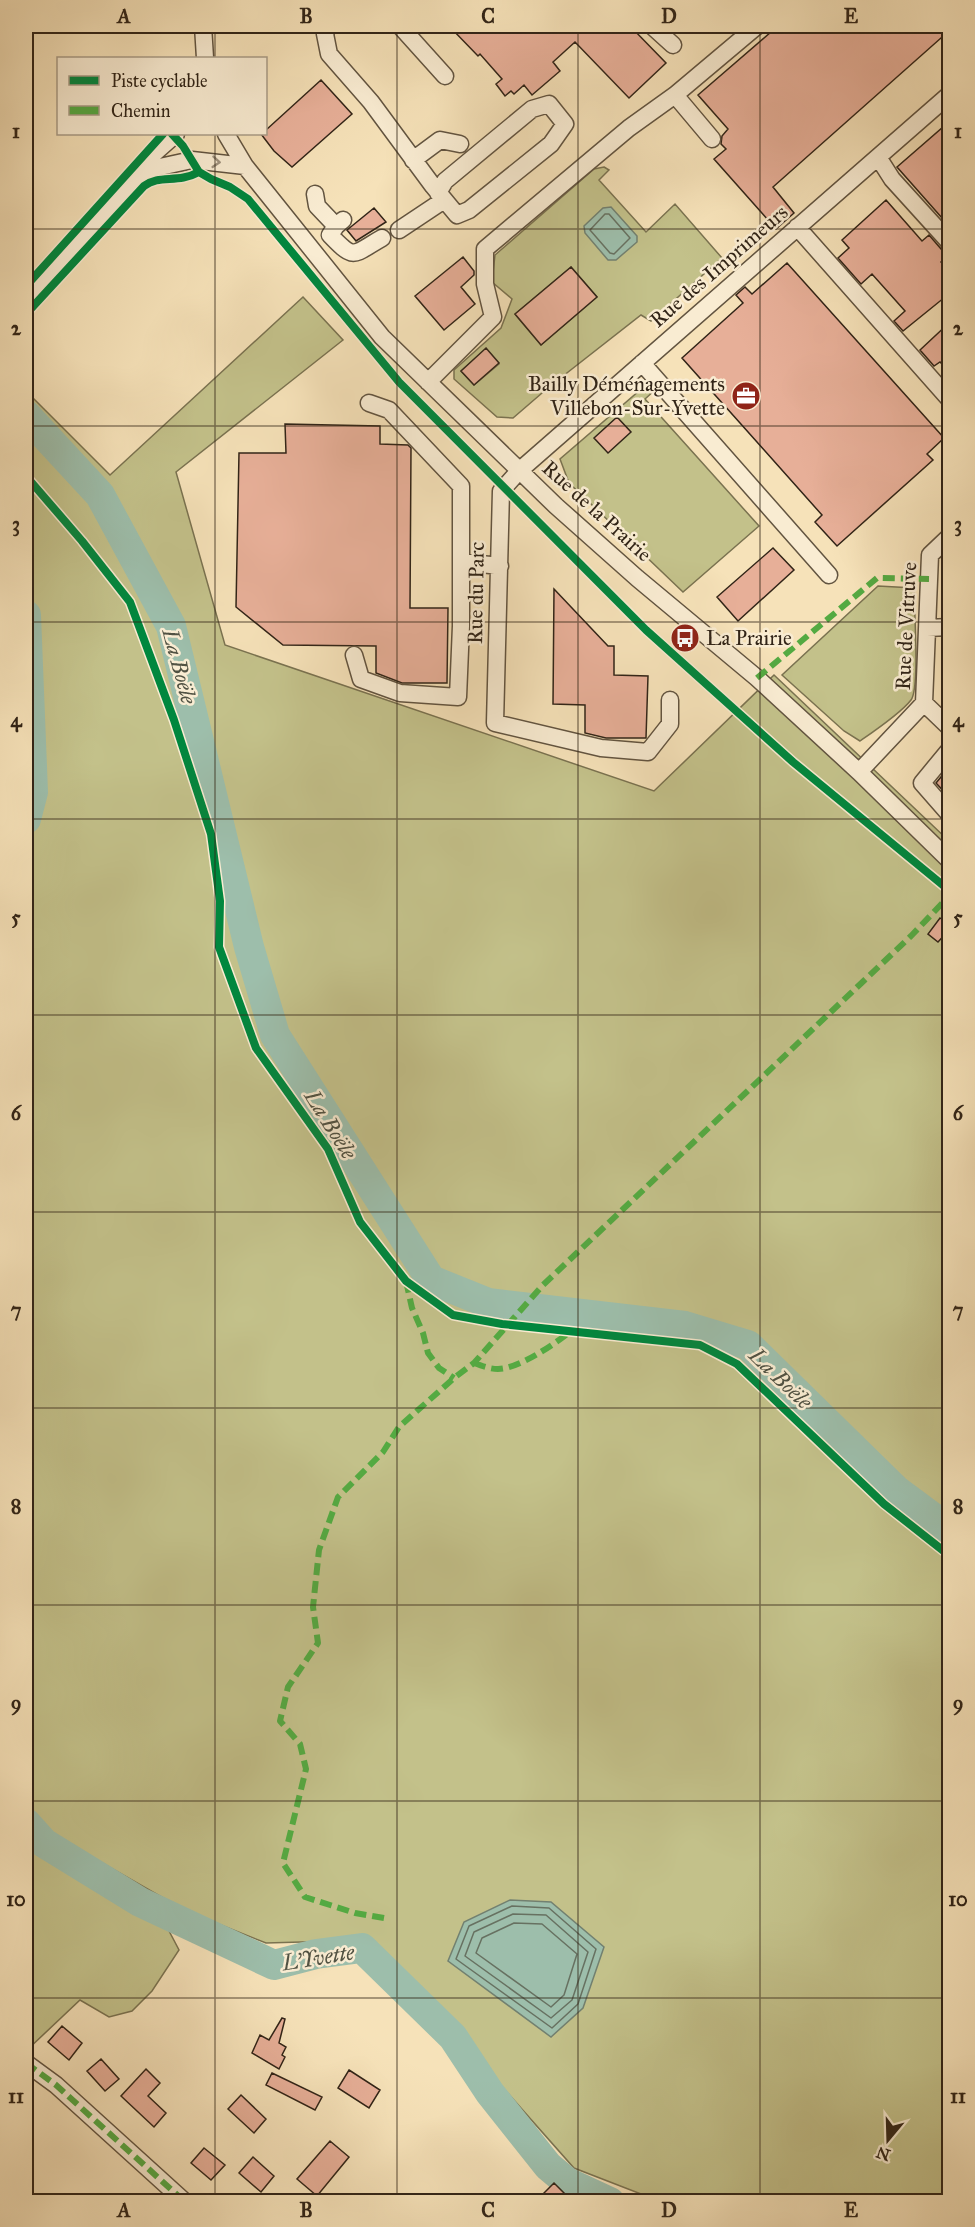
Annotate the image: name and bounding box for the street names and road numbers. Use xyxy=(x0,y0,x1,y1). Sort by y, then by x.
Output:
street label: Rue des Imprimeurs xyxy=(645,199,793,333)
street label: Rue de la Prairie xyxy=(537,455,657,567)
street label: Rue du Parc xyxy=(462,541,490,644)
street label: Rue de Vitruve xyxy=(890,561,922,691)

